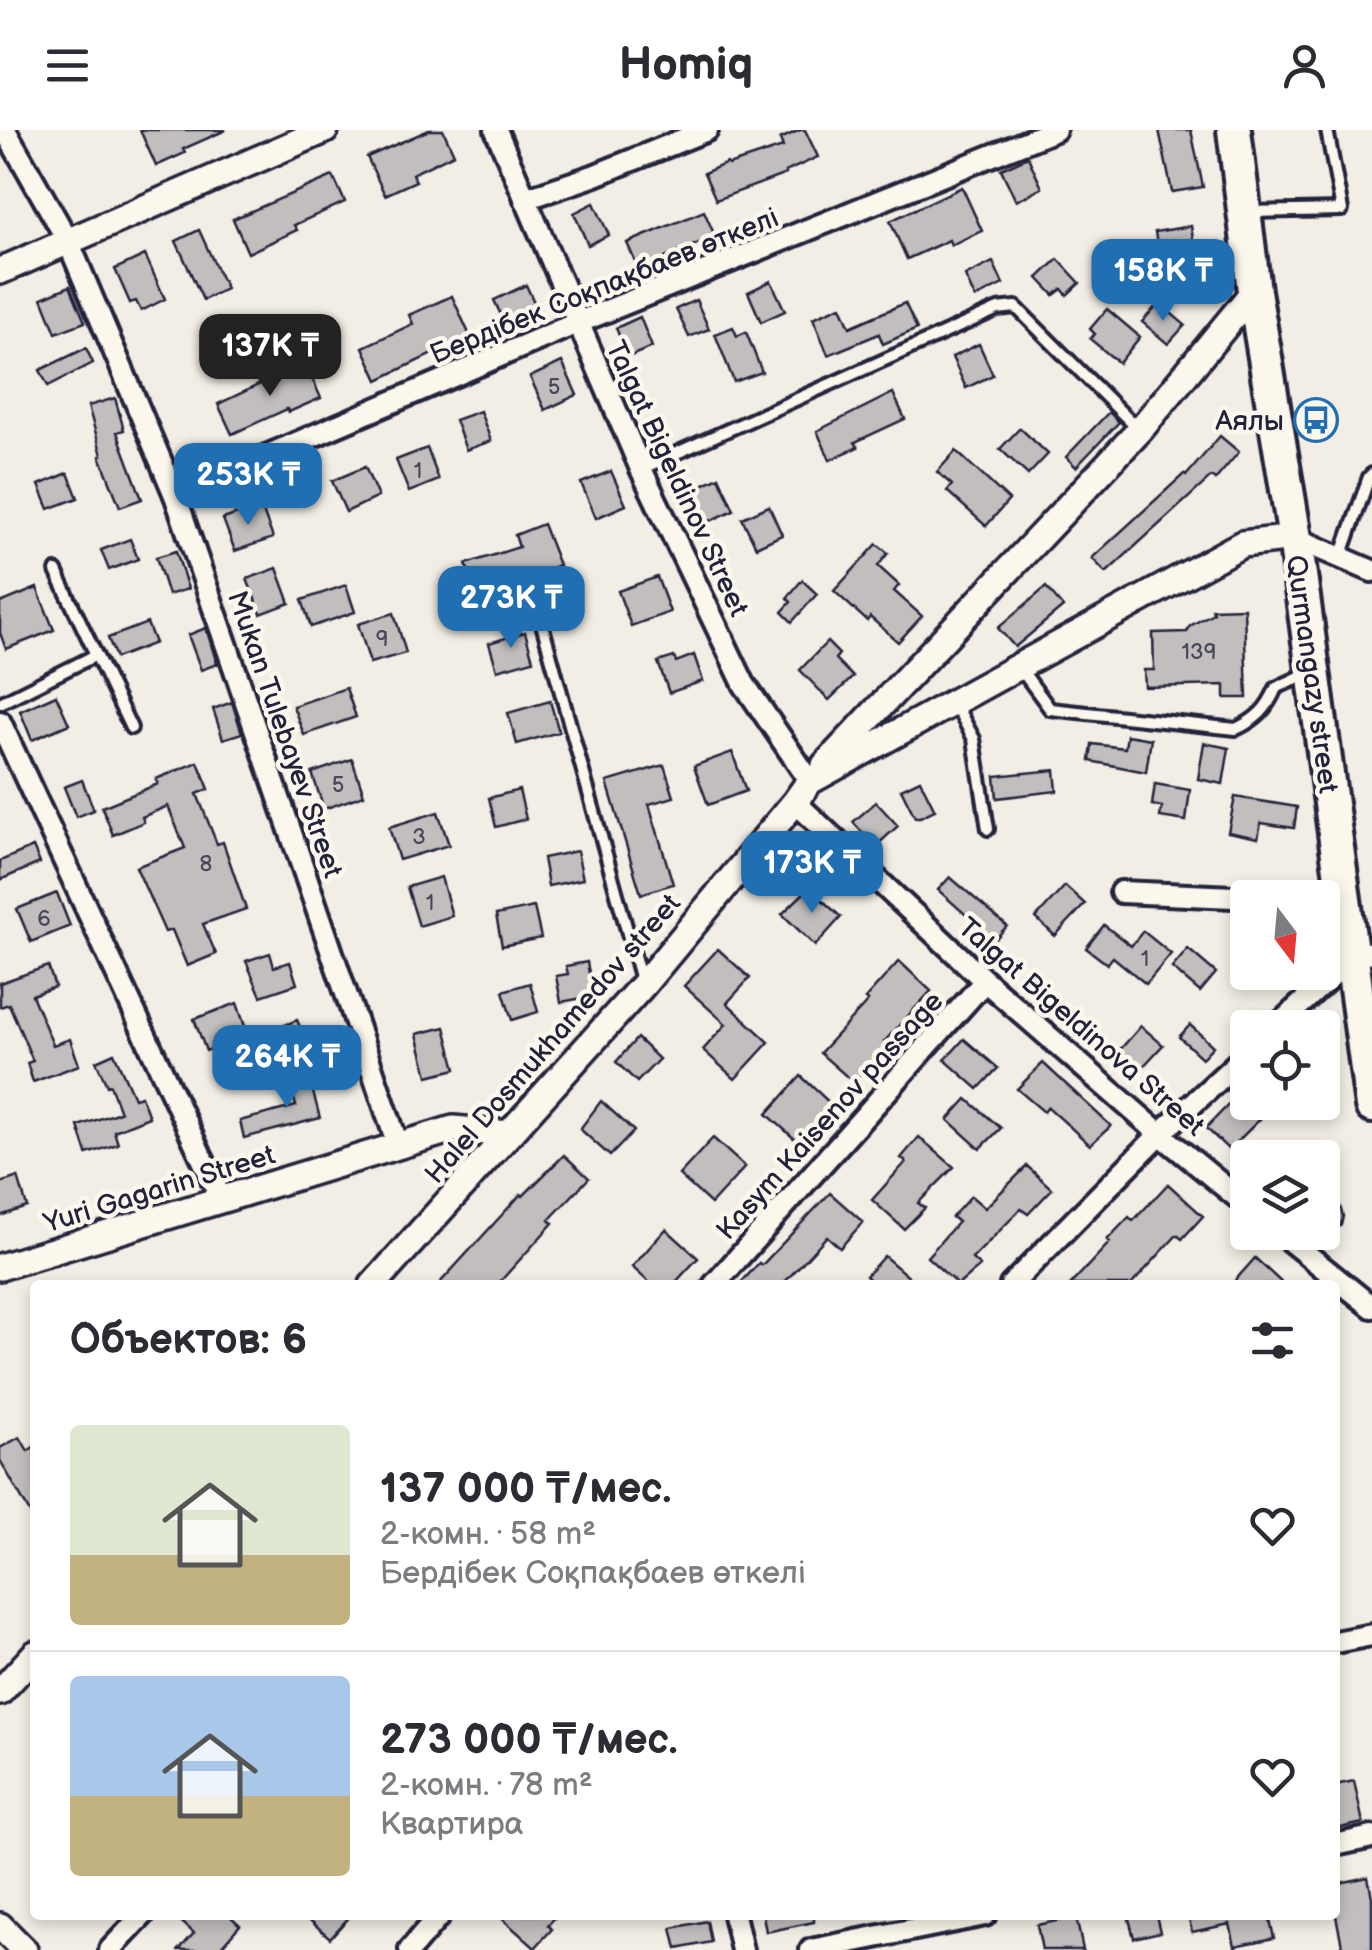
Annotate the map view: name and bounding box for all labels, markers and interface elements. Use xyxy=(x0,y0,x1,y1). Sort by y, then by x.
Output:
icon: menu xyxy=(40,38,95,93)
text: Homiq xyxy=(619,38,753,93)
icon: person xyxy=(1277,38,1332,93)
street label: Бердібек Соқпақбаев өткелі xyxy=(426,201,783,371)
pin: 158K ₸ xyxy=(1082,239,1244,324)
text: 158K ₸ xyxy=(1113,252,1213,291)
pin: 137K ₸ xyxy=(189,314,351,399)
text: 137K ₸ xyxy=(221,327,319,366)
street label: Talgat Bigeldinov Street xyxy=(598,336,755,622)
house number: 5 xyxy=(548,374,560,401)
bus stop icon: Аялы xyxy=(1293,397,1339,443)
place label: Аялы xyxy=(1214,405,1284,438)
pin: 253K ₸ xyxy=(167,443,329,528)
text: 253K ₸ xyxy=(196,456,300,495)
house number: 1 xyxy=(414,458,422,485)
street label: Qurmangazy street xyxy=(1278,553,1345,796)
pin: 273K ₸ xyxy=(430,566,592,651)
text: 273K ₸ xyxy=(460,579,562,618)
street label: Mukan Tulebayev Street xyxy=(220,587,349,882)
house number: 9 xyxy=(376,626,388,653)
house number: 139 xyxy=(1182,639,1216,666)
house number: 5 xyxy=(332,772,344,799)
house number: 3 xyxy=(412,824,426,851)
pin: 173K ₸ xyxy=(731,831,893,916)
text: 173K ₸ xyxy=(763,844,861,883)
house number: 8 xyxy=(200,851,212,878)
north arrow xyxy=(1230,880,1340,990)
map controls xyxy=(1230,880,1340,1250)
street label: Halel Dosmukhamedov street xyxy=(418,887,688,1190)
house number: 1 xyxy=(426,890,434,917)
house number: 6 xyxy=(37,906,51,933)
street label: Talgat Bigeldinova Street xyxy=(951,911,1211,1143)
house number: 1 xyxy=(1141,946,1149,973)
street label: Kasym Kaisenov passage xyxy=(710,985,950,1247)
button: locate xyxy=(1230,1010,1340,1120)
pin: 264K ₸ xyxy=(206,1025,368,1110)
text: 264K ₸ xyxy=(234,1038,340,1077)
street label: Yuri Gagarin Street xyxy=(39,1138,279,1241)
button: layers xyxy=(1230,1140,1340,1250)
icon: filters xyxy=(1245,1313,1300,1368)
text: Объектов: 6 xyxy=(70,1315,307,1366)
text: 137 000 ₸/мес. xyxy=(380,1464,671,1515)
icon: home xyxy=(150,1465,270,1585)
icon: heart xyxy=(1245,1498,1300,1553)
text: 2-комн. · 58 m² xyxy=(380,1515,596,1554)
text: Бердібек Соқпақбаев өткелі xyxy=(380,1554,806,1593)
text: 273 000 ₸/мес. xyxy=(380,1715,678,1766)
icon: home xyxy=(150,1716,270,1836)
icon: heart xyxy=(1245,1749,1300,1804)
text: 2-комн. · 78 m² xyxy=(380,1766,593,1805)
text: Квартира xyxy=(380,1805,523,1844)

